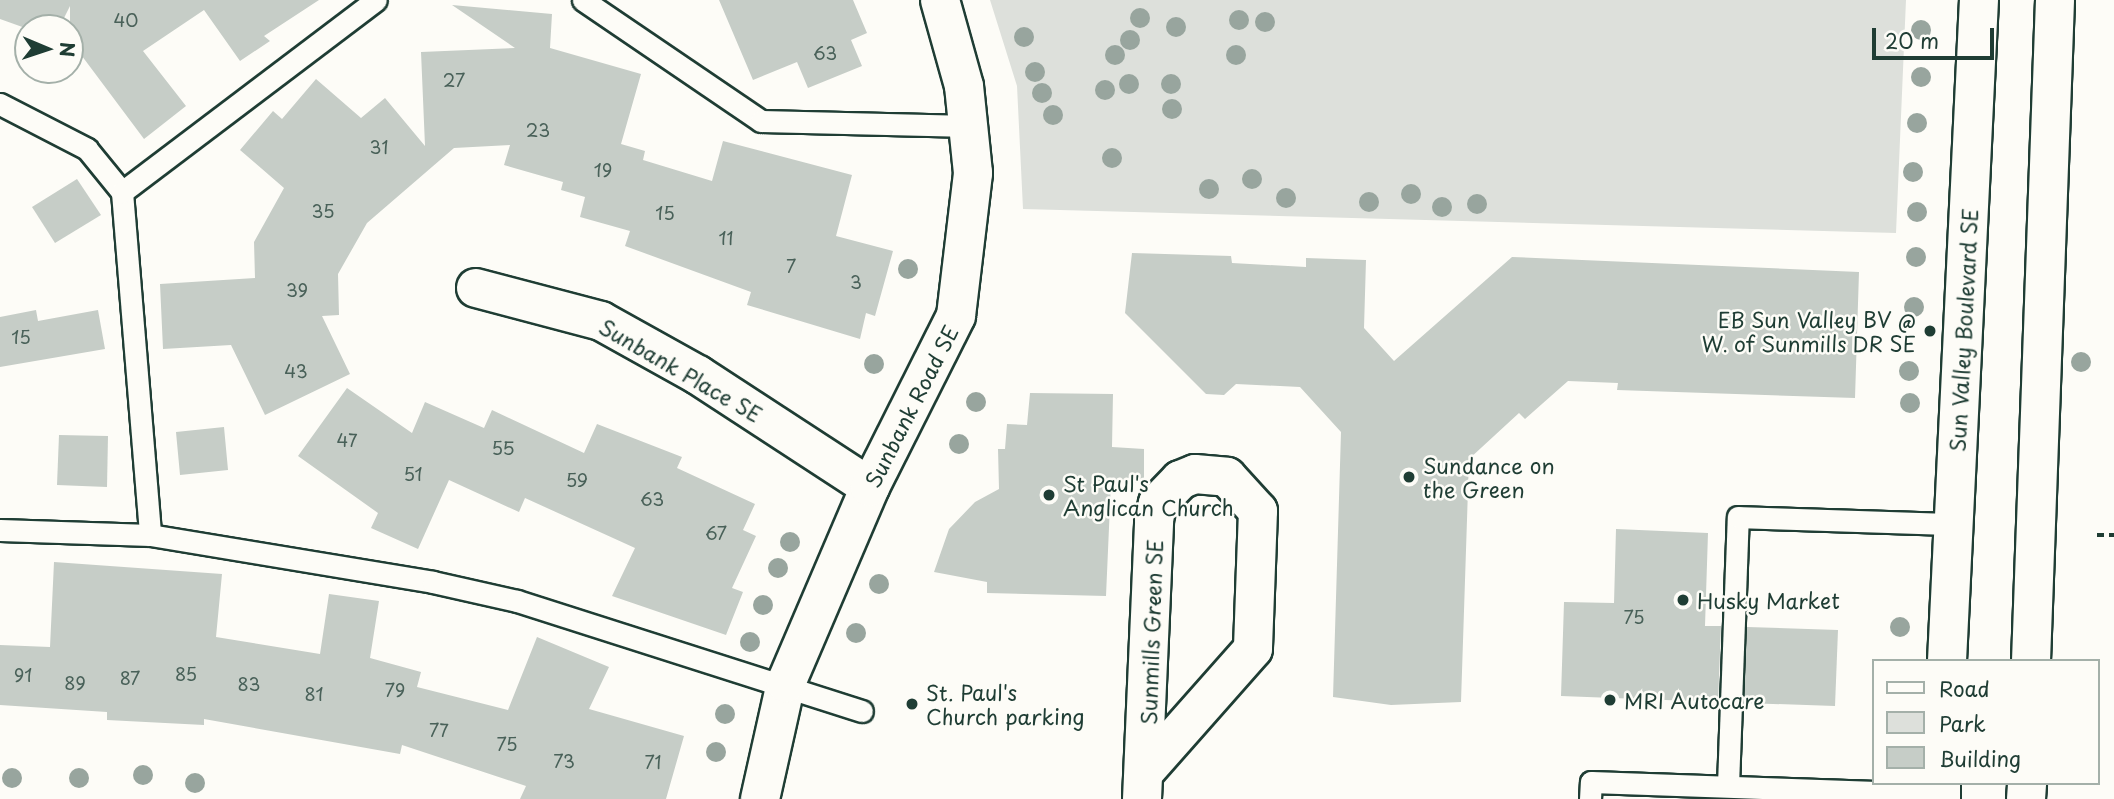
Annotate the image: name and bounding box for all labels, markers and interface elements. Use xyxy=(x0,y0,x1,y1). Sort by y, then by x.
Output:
house number: 40 xyxy=(113,9,139,31)
north arrow xyxy=(14,14,84,84)
scale bar xyxy=(1876,14,1998,58)
text: 20 m xyxy=(1885,24,1939,56)
text: N xyxy=(54,42,82,58)
house number: 63 xyxy=(813,42,837,64)
house number: 27 xyxy=(443,69,465,91)
house number: 23 xyxy=(526,119,550,141)
house number: 31 xyxy=(370,136,388,158)
house number: 19 xyxy=(594,159,612,181)
house number: 35 xyxy=(311,200,335,222)
house number: 15 xyxy=(655,202,675,224)
street label: Sun Valley Boulevard SE xyxy=(1944,207,1982,453)
house number: 11 xyxy=(718,227,734,249)
house number: 7 xyxy=(786,255,796,277)
house number: 3 xyxy=(850,271,862,293)
house number: 39 xyxy=(286,279,308,301)
place label: EB Sun Valley BV @ W. of Sunmills DR SE xyxy=(1699,306,1916,356)
street label: Sunbank Place SE xyxy=(595,313,767,427)
street label: Sunbank Road SE xyxy=(859,320,963,492)
marker: EB Sun Valley BV @ W. of Sunmills DR SE xyxy=(1922,323,1938,339)
house number: 15 xyxy=(11,326,31,348)
house number: 43 xyxy=(284,360,308,382)
house number: 47 xyxy=(336,429,358,451)
house number: 55 xyxy=(491,437,515,459)
place label: Sundance on the Green xyxy=(1423,452,1553,502)
house number: 51 xyxy=(403,463,423,485)
house number: 59 xyxy=(566,469,588,491)
marker: Sundance on the Green xyxy=(1401,469,1417,485)
place label: St Paul's Anglican Church xyxy=(1063,470,1232,520)
marker: St Paul's Anglican Church xyxy=(1041,487,1057,503)
house number: 63 xyxy=(640,488,664,510)
house number: 67 xyxy=(705,522,727,544)
street label: Sunmills Green SE xyxy=(1135,537,1167,727)
place label: Husky Market xyxy=(1697,587,1841,613)
marker: Husky Market xyxy=(1675,592,1691,608)
house number: 75 xyxy=(1624,606,1644,628)
legend xyxy=(1872,659,2100,785)
house number: 85 xyxy=(175,663,197,685)
house number: 91 xyxy=(14,664,32,686)
house number: 87 xyxy=(120,667,140,689)
house number: 89 xyxy=(64,672,86,694)
text: Road xyxy=(1939,672,1990,704)
house number: 83 xyxy=(238,673,260,695)
house number: 79 xyxy=(385,679,405,701)
place label: St. Paul's Church parking xyxy=(926,679,1084,729)
house number: 81 xyxy=(304,683,324,705)
place label: MRI Autocare xyxy=(1624,687,1766,713)
marker: MRI Autocare xyxy=(1602,692,1618,708)
marker: St. Paul's Church parking xyxy=(904,696,920,712)
text: Park xyxy=(1939,707,1986,739)
house number: 77 xyxy=(429,719,449,741)
house number: 75 xyxy=(497,733,517,755)
text: Building xyxy=(1939,742,2021,774)
house number: 73 xyxy=(553,750,575,772)
house number: 71 xyxy=(645,751,661,773)

